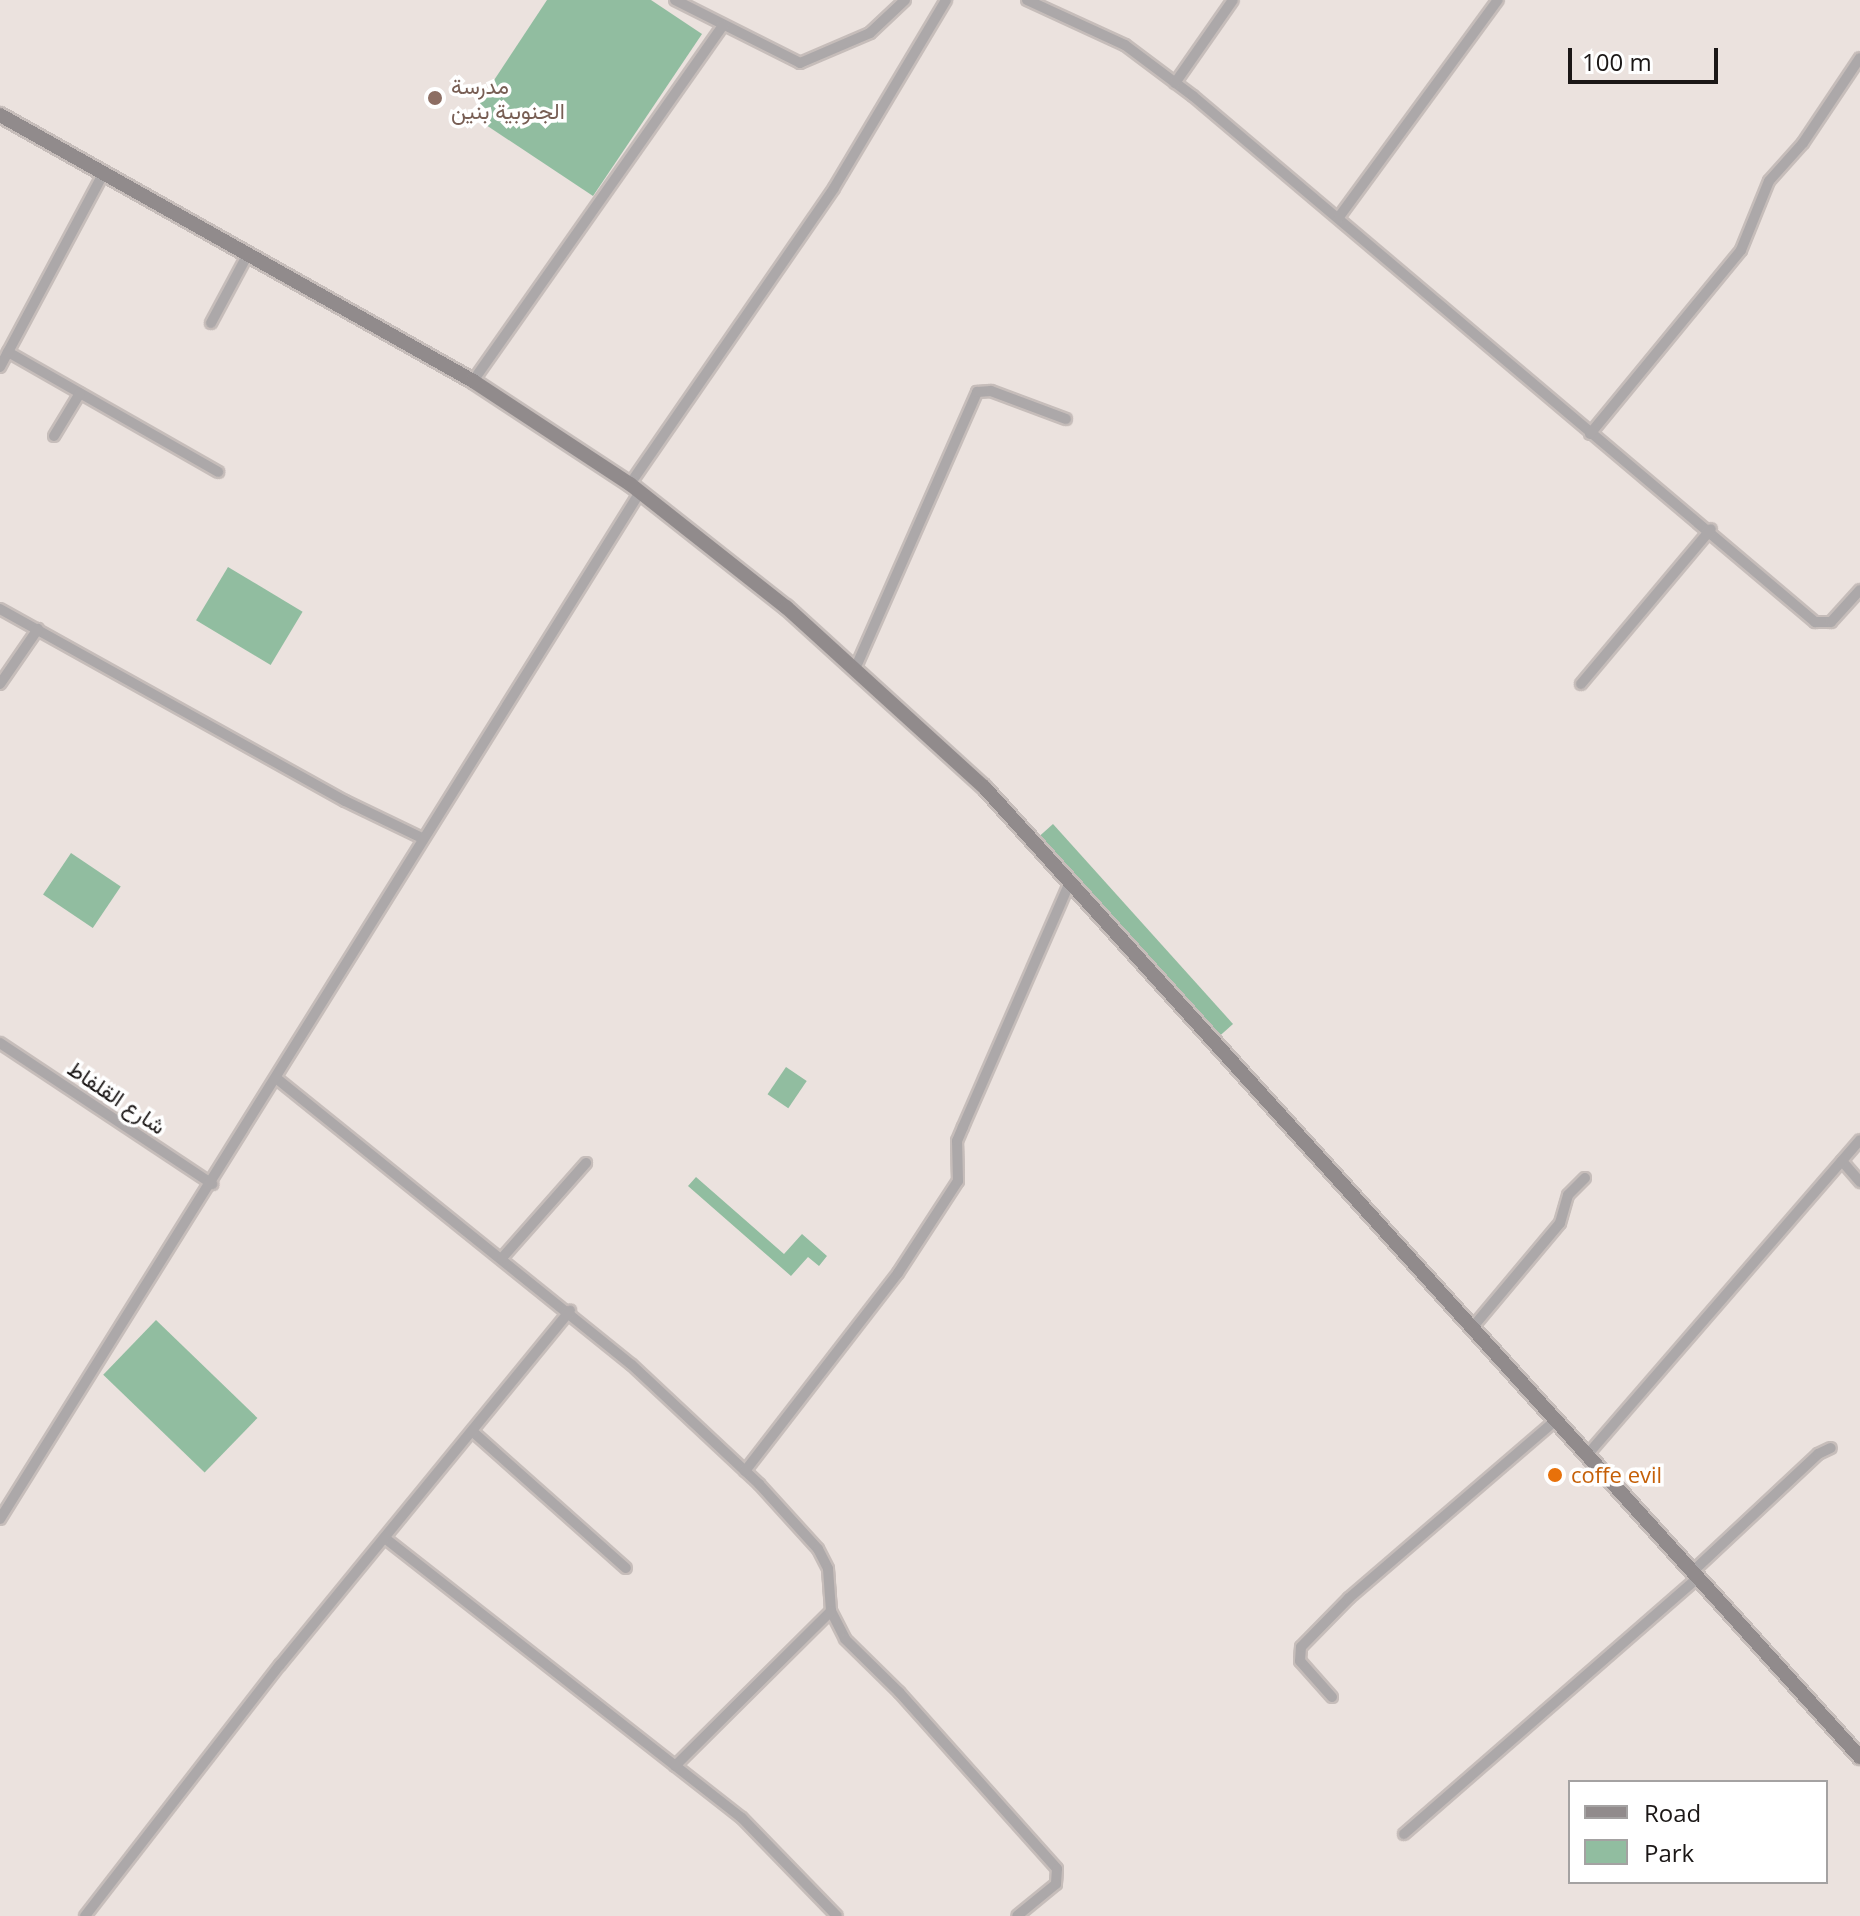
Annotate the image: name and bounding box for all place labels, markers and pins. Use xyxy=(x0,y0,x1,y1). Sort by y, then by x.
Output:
place label: مدرسة الجنوبية بنين xyxy=(451,72,565,124)
marker: مدرسة الجنوبية بنين xyxy=(426,89,444,107)
place label: coffe evil xyxy=(1571,1462,1662,1488)
marker: coffe evil xyxy=(1546,1466,1564,1484)

